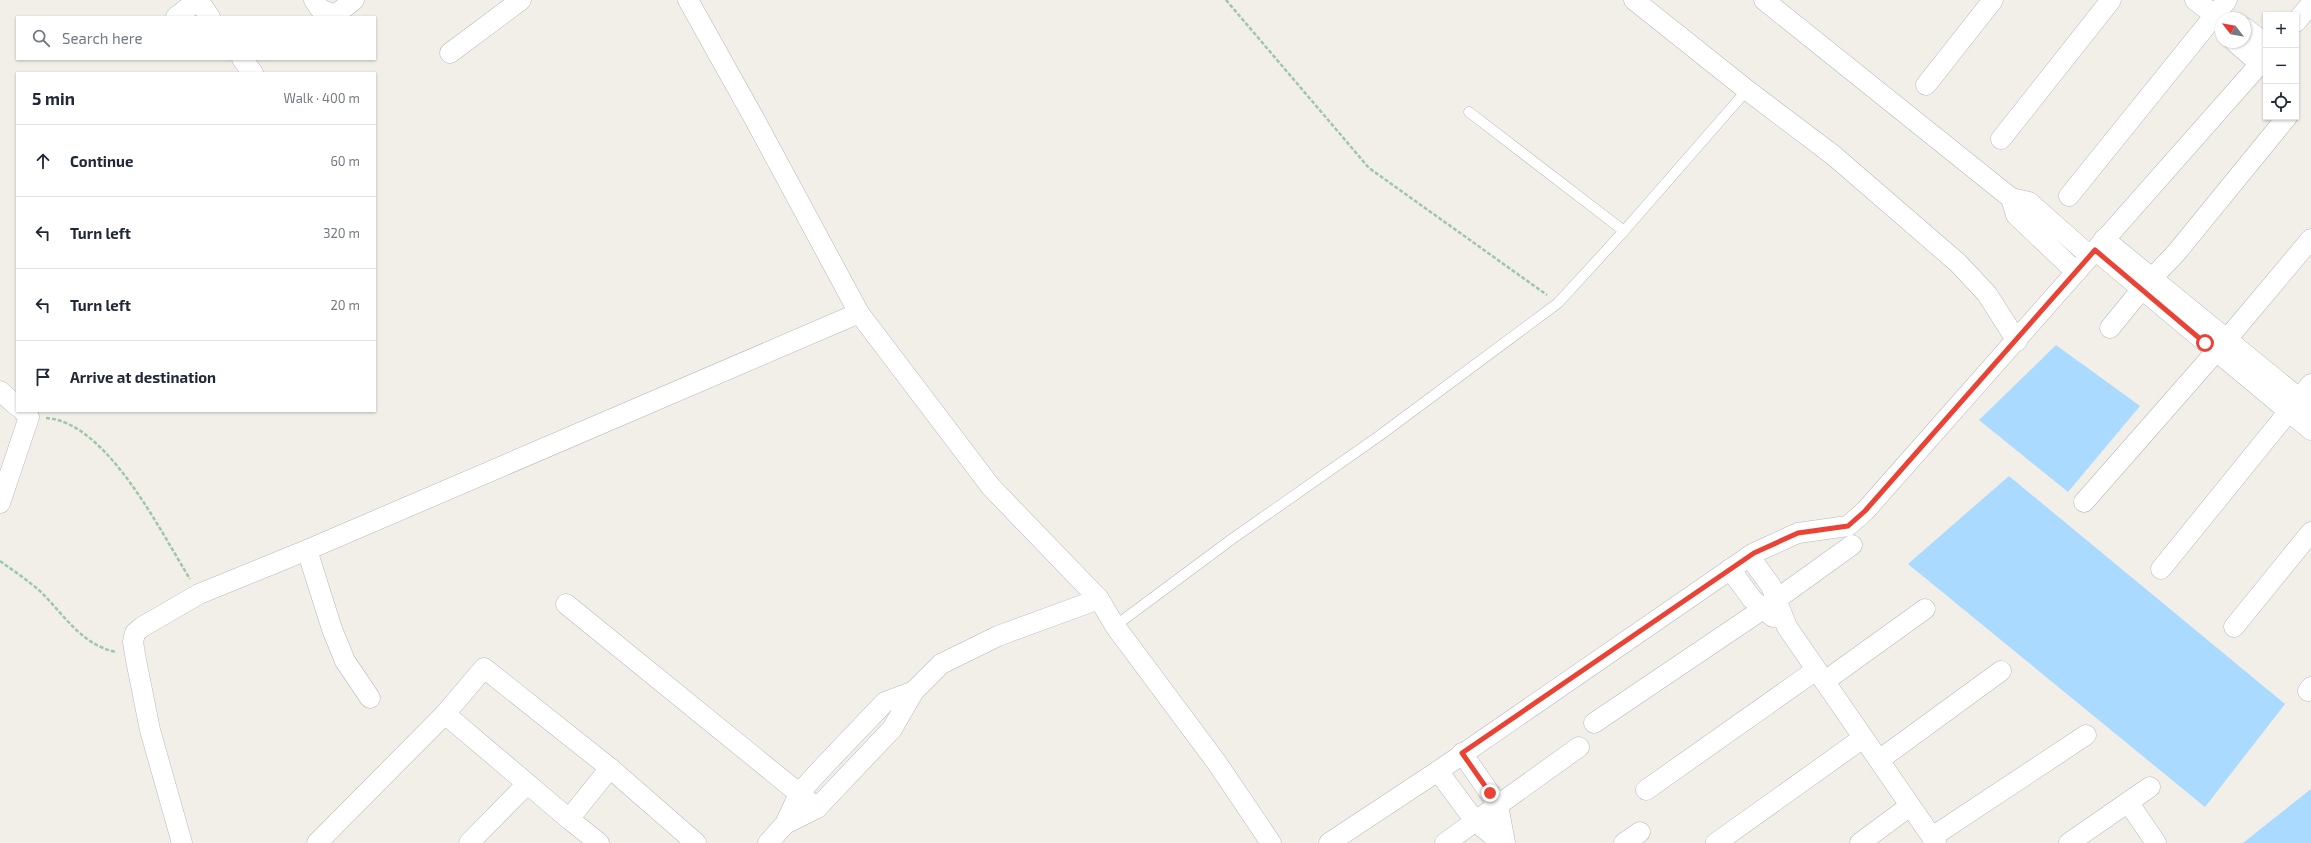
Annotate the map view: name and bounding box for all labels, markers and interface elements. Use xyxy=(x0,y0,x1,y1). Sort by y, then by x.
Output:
north arrow xyxy=(2215,12,2251,48)
map controls xyxy=(2263,12,2299,120)
button: + xyxy=(2263,12,2299,48)
search box xyxy=(16,16,376,60)
icon: search xyxy=(30,27,52,49)
text: Search here xyxy=(62,29,143,47)
button: − xyxy=(2263,48,2299,84)
button: locate xyxy=(2263,84,2299,120)
text: 5 min xyxy=(32,88,75,108)
text: Walk · 400 m xyxy=(284,90,360,106)
icon: ahead xyxy=(32,150,54,172)
text: Continue xyxy=(70,152,133,170)
text: 60 m xyxy=(330,153,360,169)
icon: left xyxy=(32,222,54,244)
text: Turn left xyxy=(70,224,131,242)
text: 320 m xyxy=(323,225,360,241)
icon: left xyxy=(32,294,54,316)
text: Turn left xyxy=(70,296,131,314)
text: 20 m xyxy=(331,297,360,313)
route start xyxy=(2196,334,2214,352)
icon: arrive xyxy=(32,366,54,388)
text: Arrive at destination xyxy=(70,368,216,386)
route end xyxy=(1481,784,1499,802)

